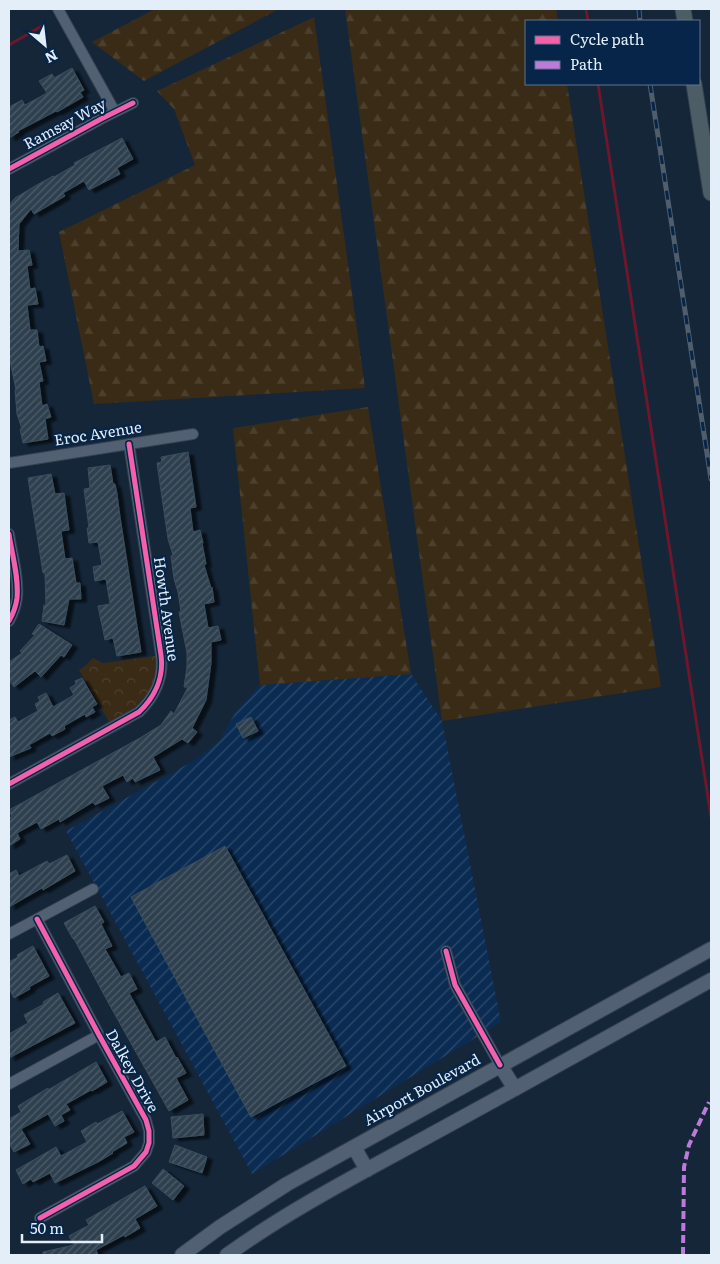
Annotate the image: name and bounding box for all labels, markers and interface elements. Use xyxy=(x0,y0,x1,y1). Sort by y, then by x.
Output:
north arrow xyxy=(20,20,70,70)
legend xyxy=(525,20,700,85)
text: Cycle path xyxy=(570,27,645,50)
text: N xyxy=(41,46,61,69)
text: Path xyxy=(570,52,603,75)
street label: Ramsay Way xyxy=(19,91,110,154)
street label: Eroc Avenue xyxy=(52,414,143,451)
street label: Howth Avenue xyxy=(149,555,186,663)
street label: Dalkey Drive xyxy=(101,1024,166,1116)
street label: Airport Boulevard xyxy=(359,1047,484,1130)
scale bar xyxy=(22,1212,102,1244)
text: 50 m xyxy=(30,1216,64,1239)

